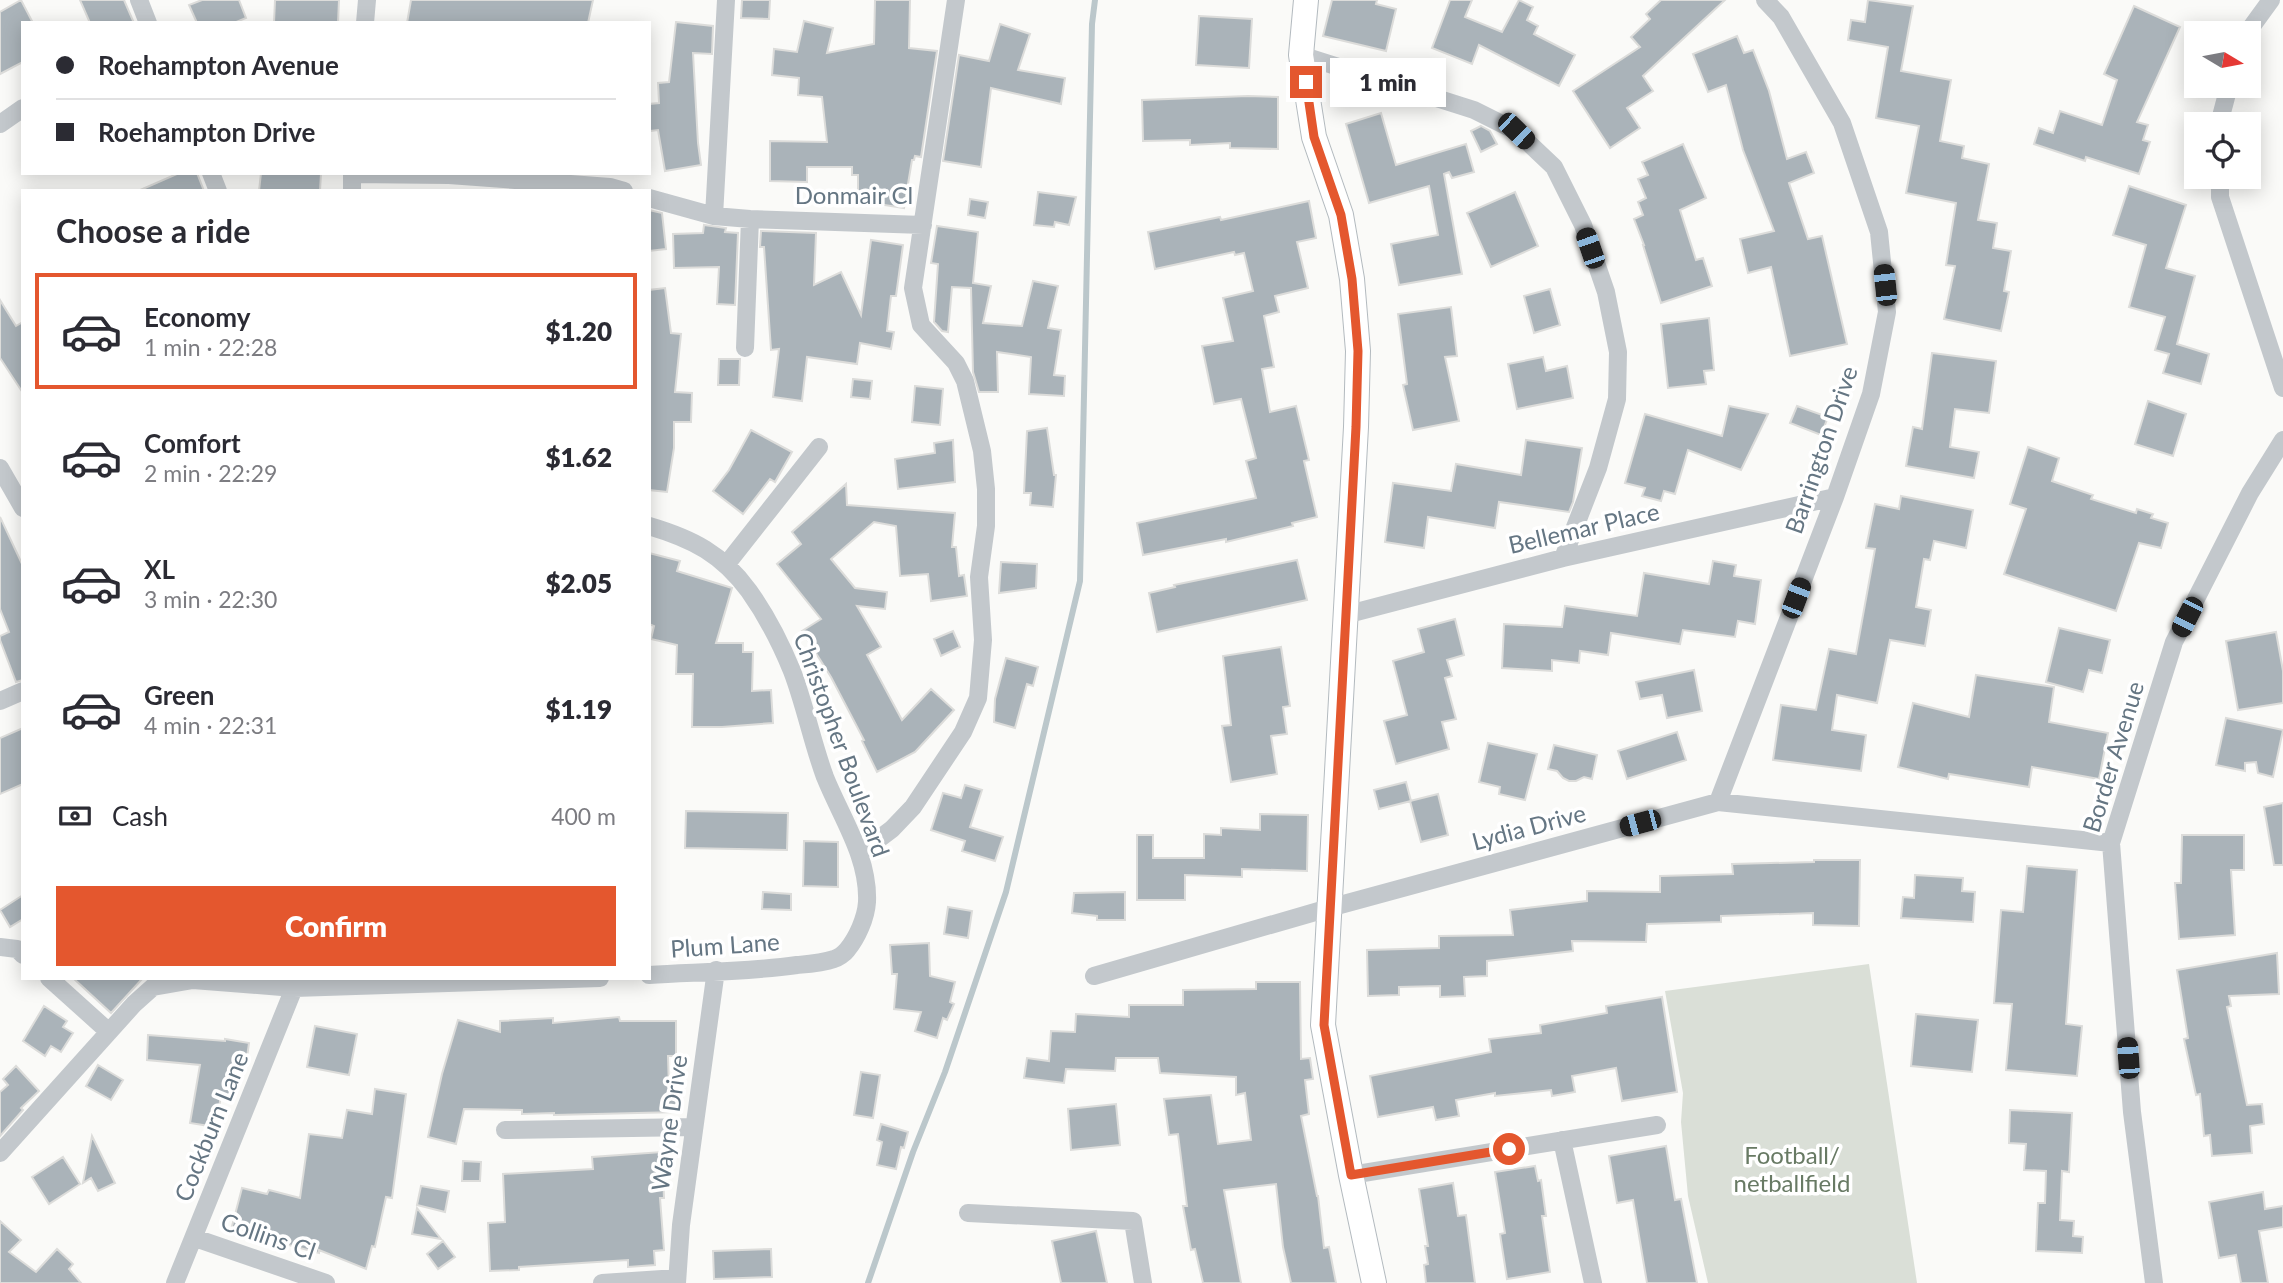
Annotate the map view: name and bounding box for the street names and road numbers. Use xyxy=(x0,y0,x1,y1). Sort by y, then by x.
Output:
street label: Donmair Cl xyxy=(795,180,913,209)
street label: Barrington Drive xyxy=(1778,362,1863,537)
street label: Bellemar Place xyxy=(1505,496,1662,559)
street label: Christopher Boulevard xyxy=(788,628,896,861)
street label: Border Avenue xyxy=(2076,678,2149,836)
street label: Lydia Drive xyxy=(1469,797,1589,856)
street label: Plum Lane xyxy=(669,926,781,963)
street label: Cockburn Lane xyxy=(167,1048,254,1205)
street label: Wayne Drive xyxy=(645,1053,692,1193)
street label: Collins Cl xyxy=(217,1206,320,1265)

